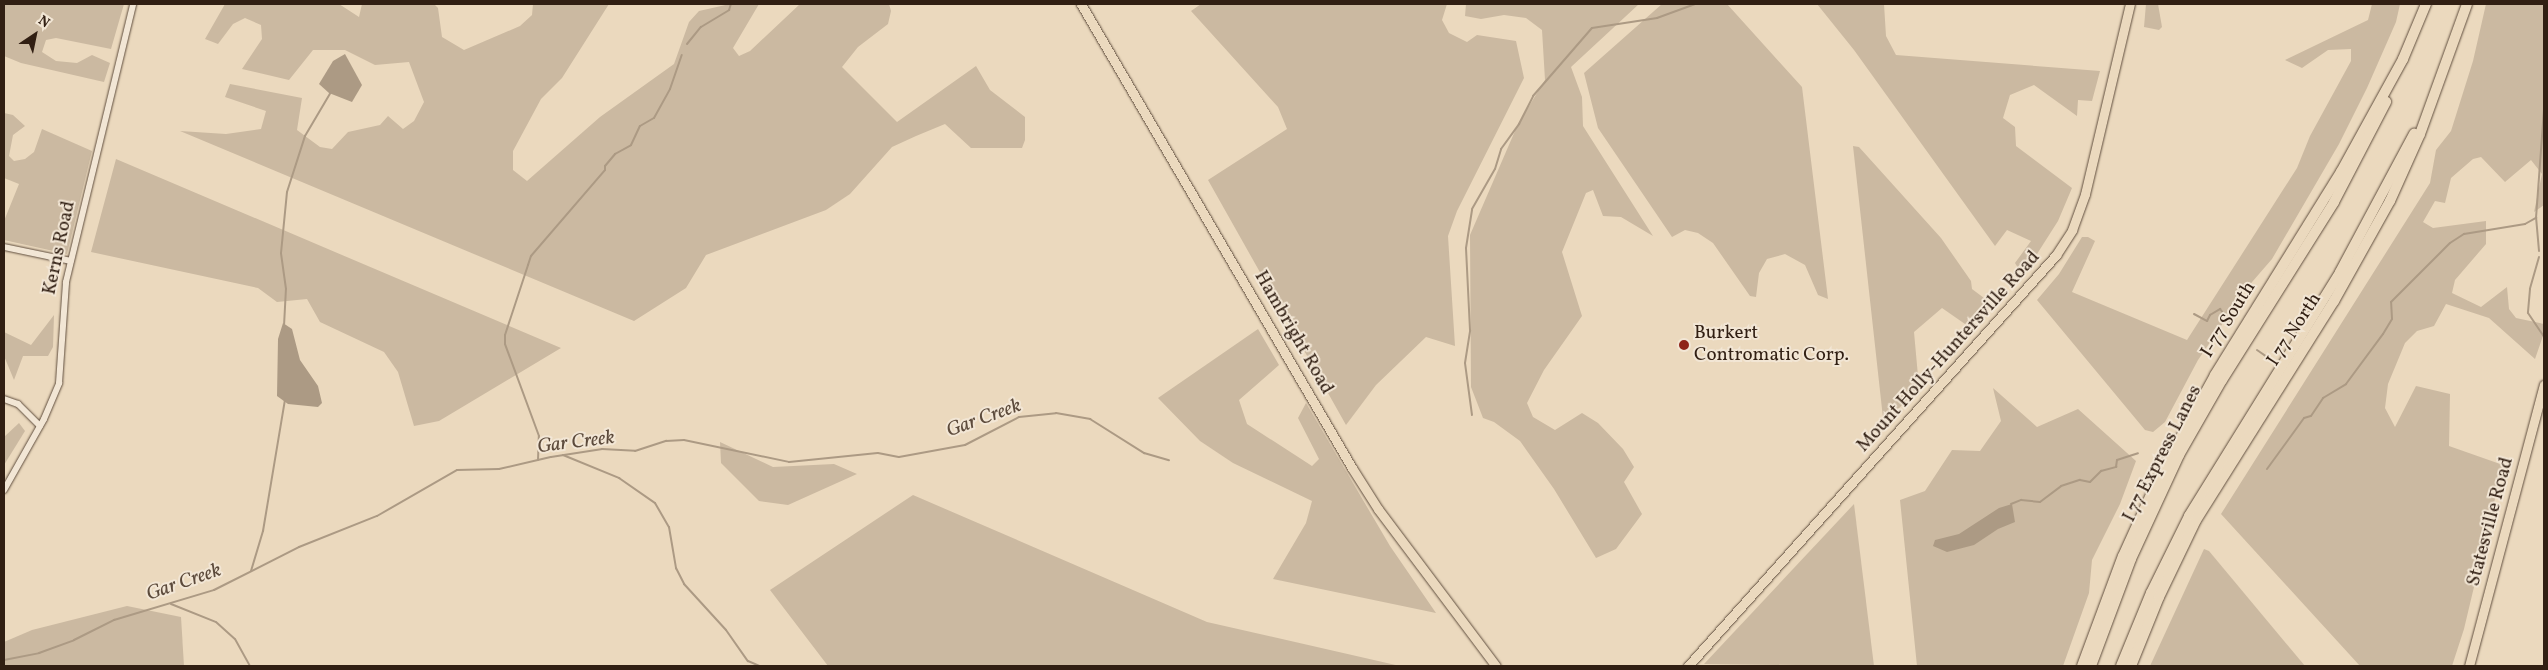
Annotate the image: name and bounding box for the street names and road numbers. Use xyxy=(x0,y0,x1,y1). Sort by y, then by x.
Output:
street label: Kerns Road xyxy=(39,199,81,297)
street label: Mount Holly-Huntersville Road xyxy=(1853,247,2045,457)
street label: Hambright Road xyxy=(1248,267,1338,399)
street label: I-77 South xyxy=(2197,278,2261,362)
street label: I 77 North xyxy=(2263,289,2327,371)
street label: I 77 Express Lanes xyxy=(2119,382,2207,526)
street label: Statesville Road xyxy=(2463,455,2519,589)

